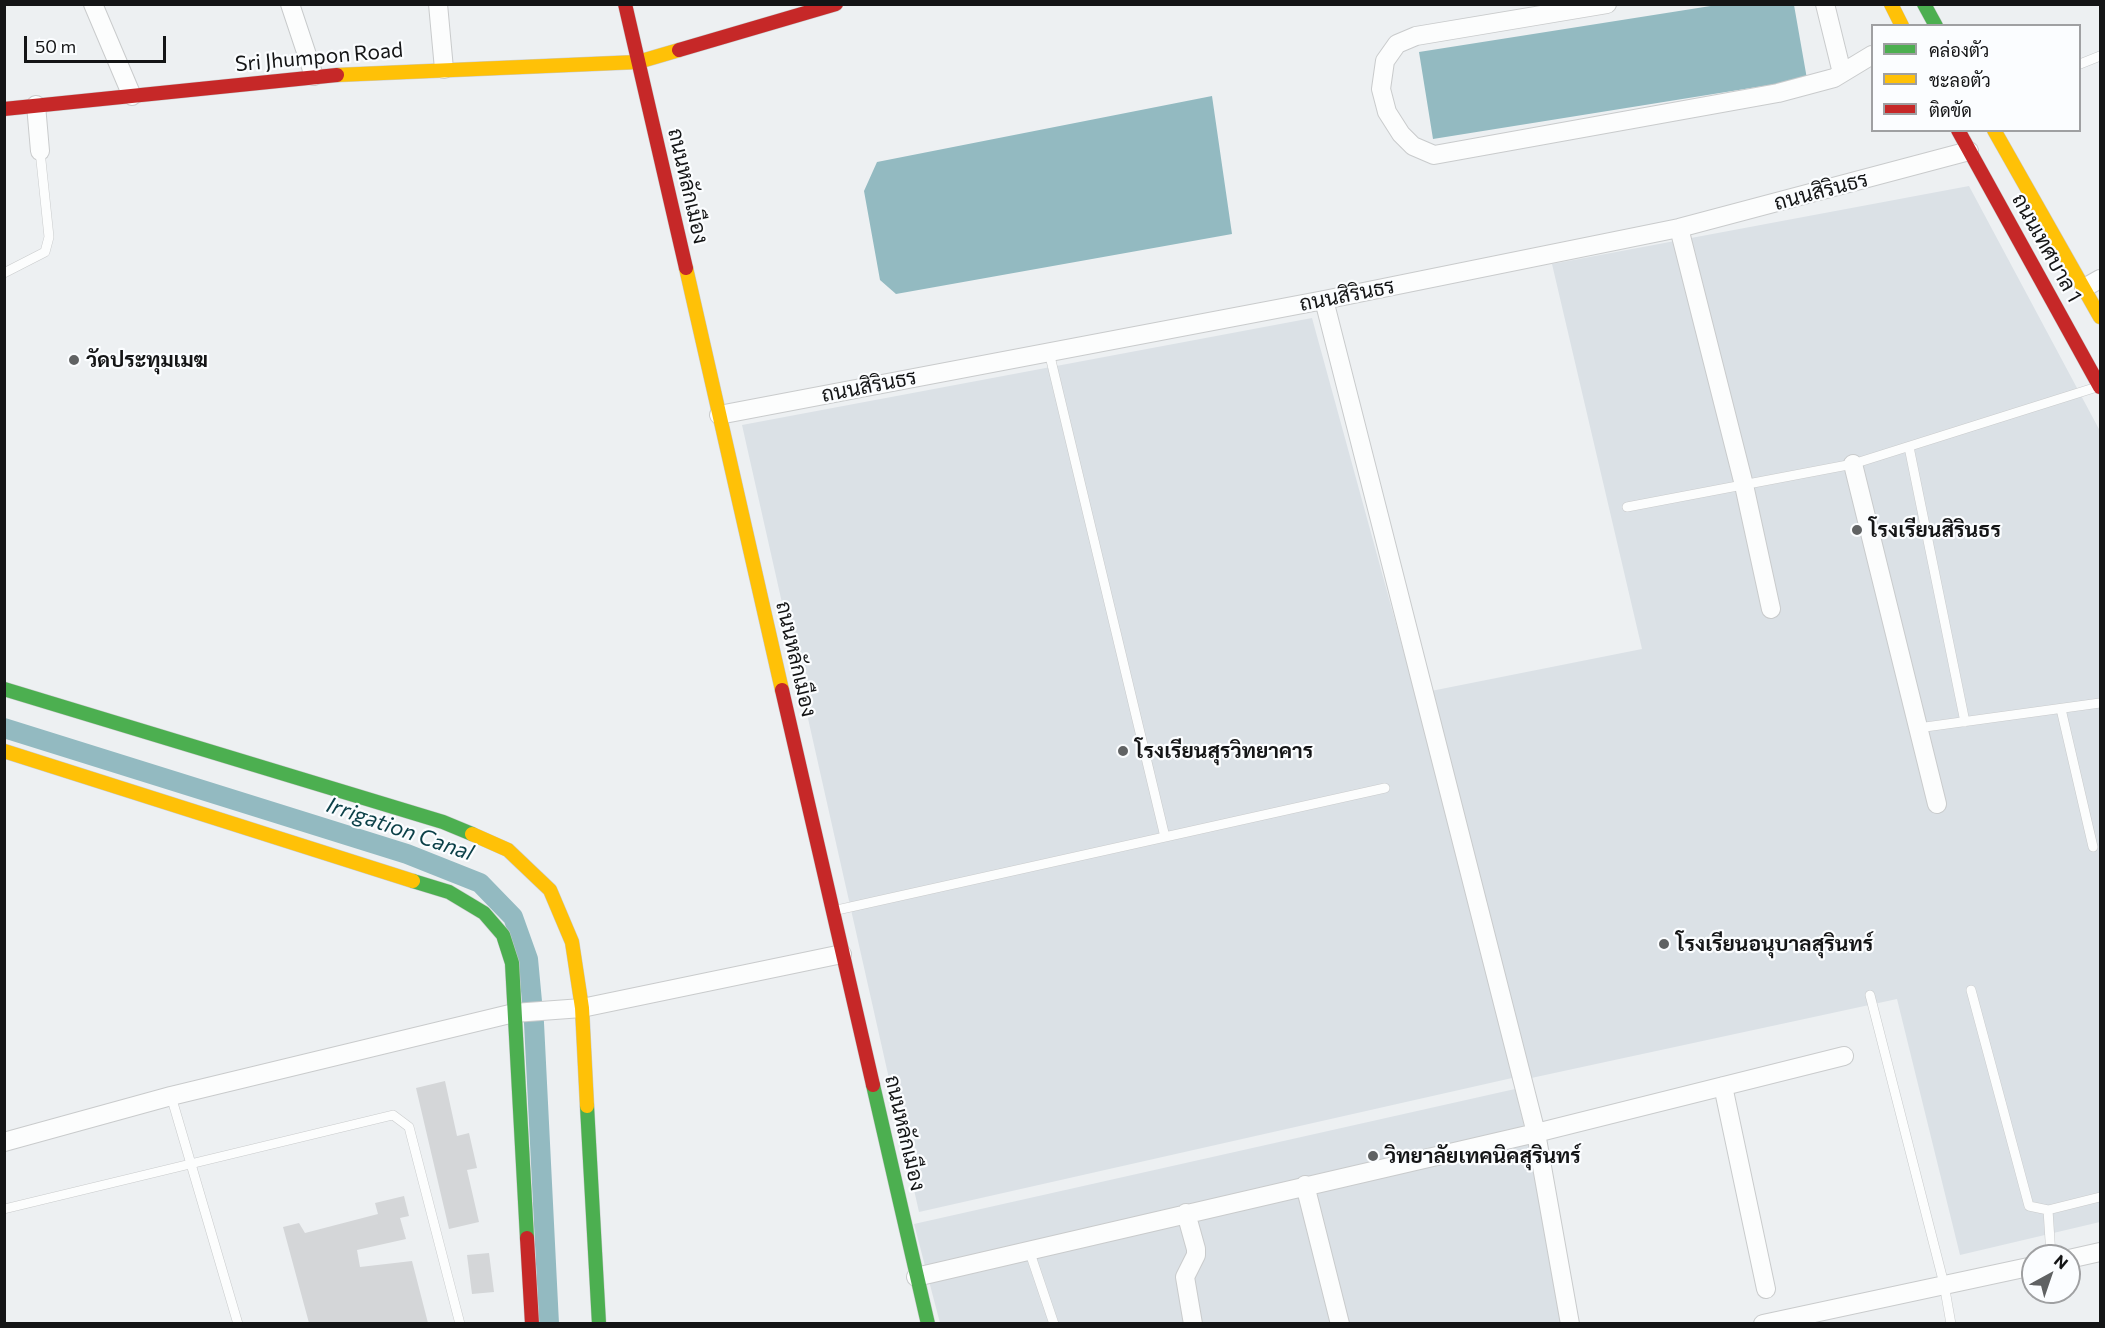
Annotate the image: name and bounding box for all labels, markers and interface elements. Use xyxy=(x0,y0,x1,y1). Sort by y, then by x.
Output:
scale bar xyxy=(27,24,170,62)
legend xyxy=(1871,24,2081,132)
text: 50 m xyxy=(35,35,76,57)
street label: Sri Jhumpon Road xyxy=(234,37,404,77)
text: คล่องตัว xyxy=(1929,39,1989,61)
text: ชะลอตัว xyxy=(1929,69,1991,91)
text: ติดขัด xyxy=(1929,99,1972,121)
street label: ถนนหลักเมือง xyxy=(662,126,714,246)
street label: ถนนสิรินธร xyxy=(1771,166,1871,216)
street label: ถนนเทศบาล 1 xyxy=(2007,189,2087,307)
street label: ถนนสิรินธร xyxy=(1297,273,1397,317)
place label: วัดประทุมเมฆ xyxy=(86,347,208,373)
marker: วัดประทุมเมฆ xyxy=(67,353,81,367)
street label: ถนนสิรินธร xyxy=(819,364,919,408)
place label: โรงเรียนสิรินธร xyxy=(1869,517,2001,543)
marker: โรงเรียนสิรินธร xyxy=(1850,523,1864,537)
street label: ถนนหลักเมือง xyxy=(770,599,822,719)
place label: โรงเรียนสุรวิทยาคาร xyxy=(1135,738,1313,764)
marker: โรงเรียนสุรวิทยาคาร xyxy=(1116,744,1130,758)
water label: Irrigation Canal xyxy=(323,792,477,866)
place label: โรงเรียนอนุบาลสุรินทร์ xyxy=(1676,931,1873,957)
marker: โรงเรียนอนุบาลสุรินทร์ xyxy=(1657,937,1671,951)
street label: ถนนหลักเมือง xyxy=(879,1073,931,1193)
place label: วิทยาลัยเทคนิคสุรินทร์ xyxy=(1385,1143,1581,1169)
marker: วิทยาลัยเทคนิคสุรินทร์ xyxy=(1366,1149,1380,1163)
north arrow xyxy=(2021,1244,2081,1304)
text: N xyxy=(2051,1250,2072,1272)

